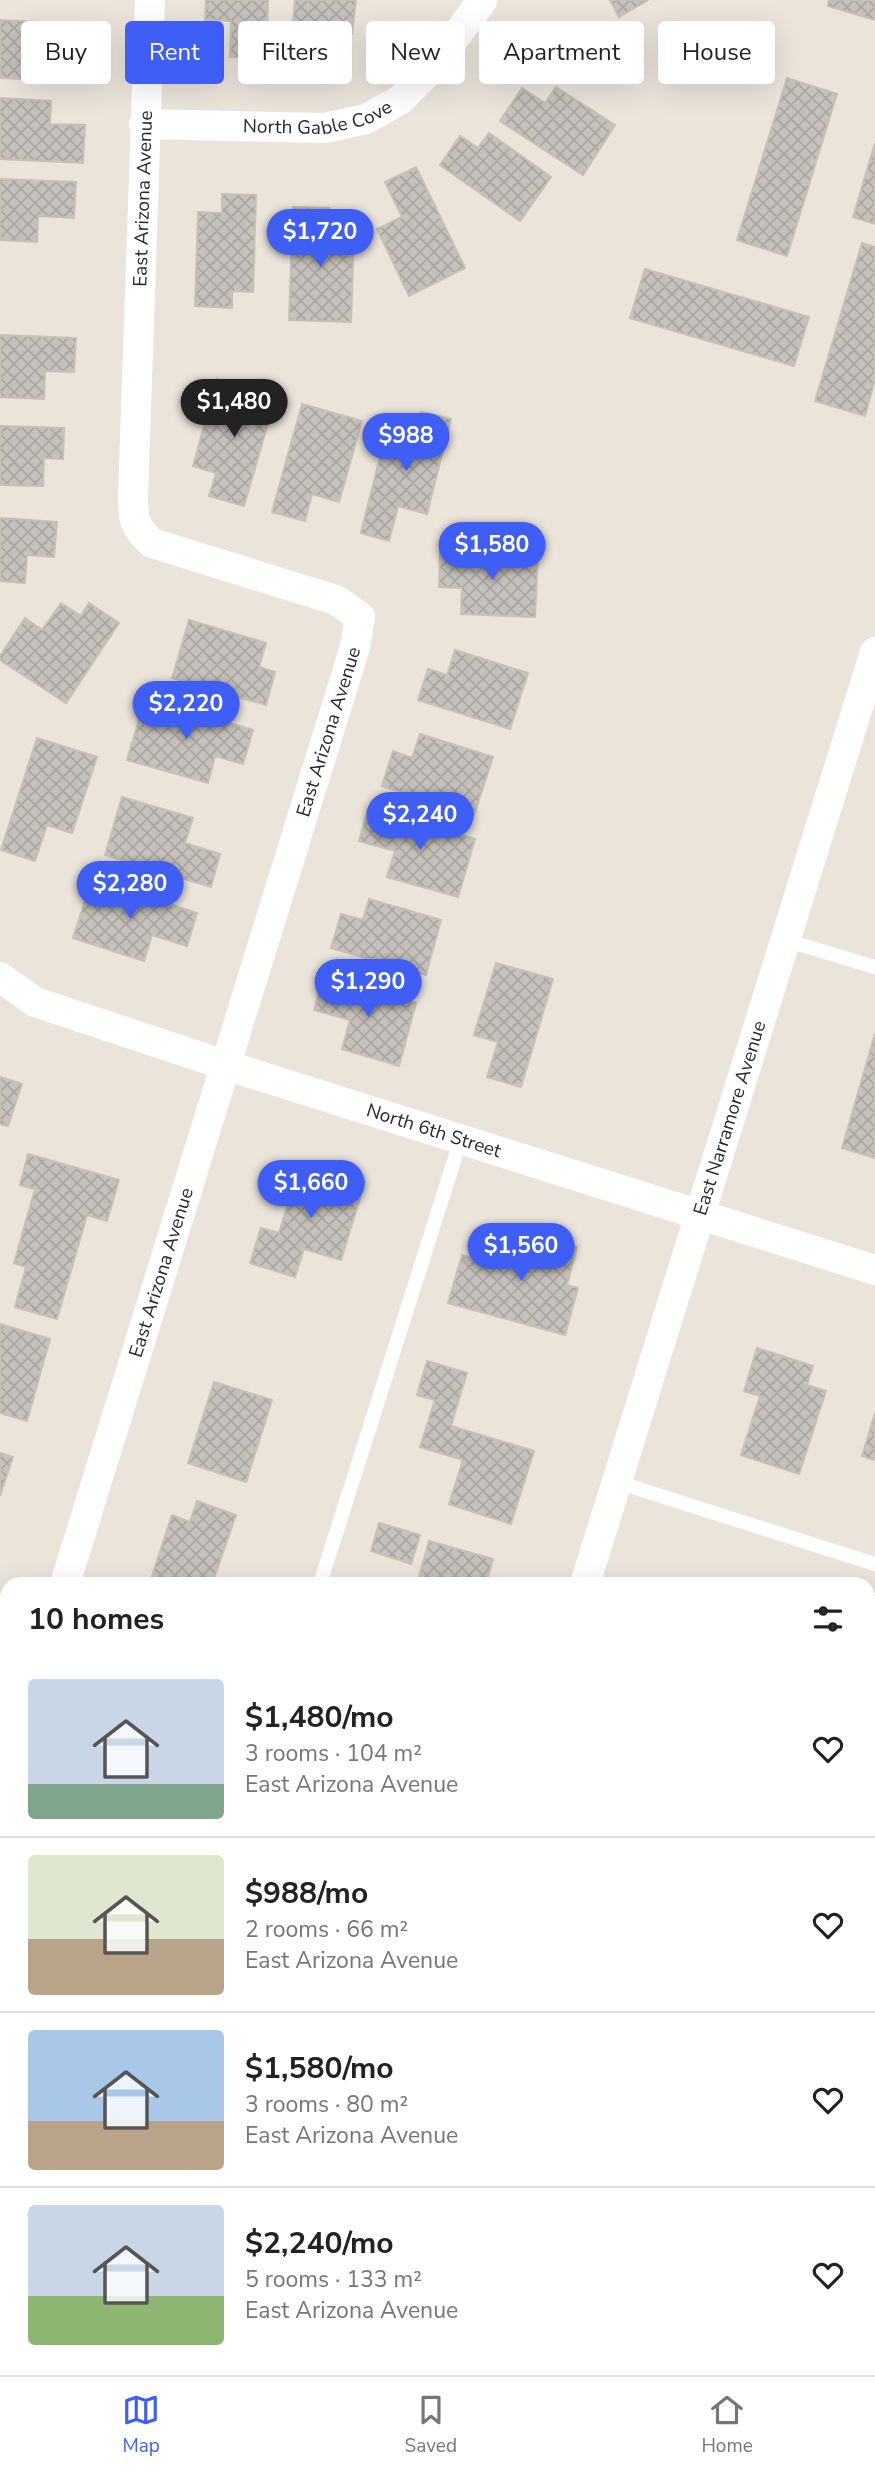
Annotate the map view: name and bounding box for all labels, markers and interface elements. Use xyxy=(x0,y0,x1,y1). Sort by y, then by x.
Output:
chip: Buy xyxy=(21,21,111,84)
chip: Rent xyxy=(125,21,224,84)
chip: Filters xyxy=(238,21,352,84)
chip: New xyxy=(366,21,465,84)
chip: Apartment xyxy=(479,21,644,84)
chip: House xyxy=(658,21,775,84)
street label: North Gable Cove xyxy=(243,94,397,142)
street label: East Arizona Avenue xyxy=(127,110,159,287)
pin: $1,720 xyxy=(263,210,377,269)
text: $1,720 xyxy=(283,216,357,247)
pin: $1,480 xyxy=(177,380,291,439)
text: $1,480 xyxy=(197,386,271,417)
pin: $988 xyxy=(365,414,447,473)
text: $988 xyxy=(378,420,434,451)
pin: $1,580 xyxy=(435,522,549,582)
text: $1,580 xyxy=(455,529,529,560)
street label: East Arizona Avenue xyxy=(290,644,367,820)
pin: $2,220 xyxy=(129,682,243,741)
text: $2,220 xyxy=(149,688,223,719)
pin: $2,240 xyxy=(363,792,477,852)
text: $2,240 xyxy=(383,799,457,830)
pin: $2,280 xyxy=(73,862,187,921)
text: $2,280 xyxy=(93,868,167,899)
pin: $1,290 xyxy=(311,960,425,1019)
text: $1,290 xyxy=(331,966,405,997)
street label: East Narramore Avenue xyxy=(687,1017,772,1219)
street label: North 6th Street xyxy=(363,1097,505,1164)
pin: $1,660 xyxy=(254,1160,368,1220)
text: $1,660 xyxy=(274,1167,348,1198)
street label: East Arizona Avenue xyxy=(123,1184,200,1361)
pin: $1,560 xyxy=(464,1224,578,1283)
text: $1,560 xyxy=(484,1230,558,1261)
text: 10 homes xyxy=(28,1599,164,1640)
icon: filters xyxy=(809,1600,847,1638)
text: $1,480/mo xyxy=(245,1697,394,1738)
icon: home xyxy=(84,1707,168,1791)
icon: heart xyxy=(809,1730,847,1768)
text: 3 rooms · 104 m² xyxy=(245,1738,422,1769)
text: East Arizona Avenue xyxy=(245,1769,458,1800)
text: $988/mo xyxy=(245,1873,368,1914)
icon: home xyxy=(84,1883,168,1967)
icon: heart xyxy=(809,1906,847,1944)
text: 2 rooms · 66 m² xyxy=(245,1914,408,1945)
text: East Arizona Avenue xyxy=(245,1945,458,1976)
text: $1,580/mo xyxy=(245,2048,394,2089)
icon: home xyxy=(84,2058,168,2142)
icon: heart xyxy=(809,2081,847,2119)
text: 3 rooms · 80 m² xyxy=(245,2089,408,2120)
text: East Arizona Avenue xyxy=(245,2120,458,2151)
text: $2,240/mo xyxy=(245,2223,394,2264)
icon: home xyxy=(84,2233,168,2317)
icon: heart xyxy=(809,2256,847,2294)
text: 5 rooms · 133 m² xyxy=(245,2264,422,2295)
text: East Arizona Avenue xyxy=(245,2295,458,2326)
tab: Map xyxy=(122,2391,160,2459)
tab: Saved xyxy=(405,2391,457,2459)
tab: Home xyxy=(701,2391,753,2459)

